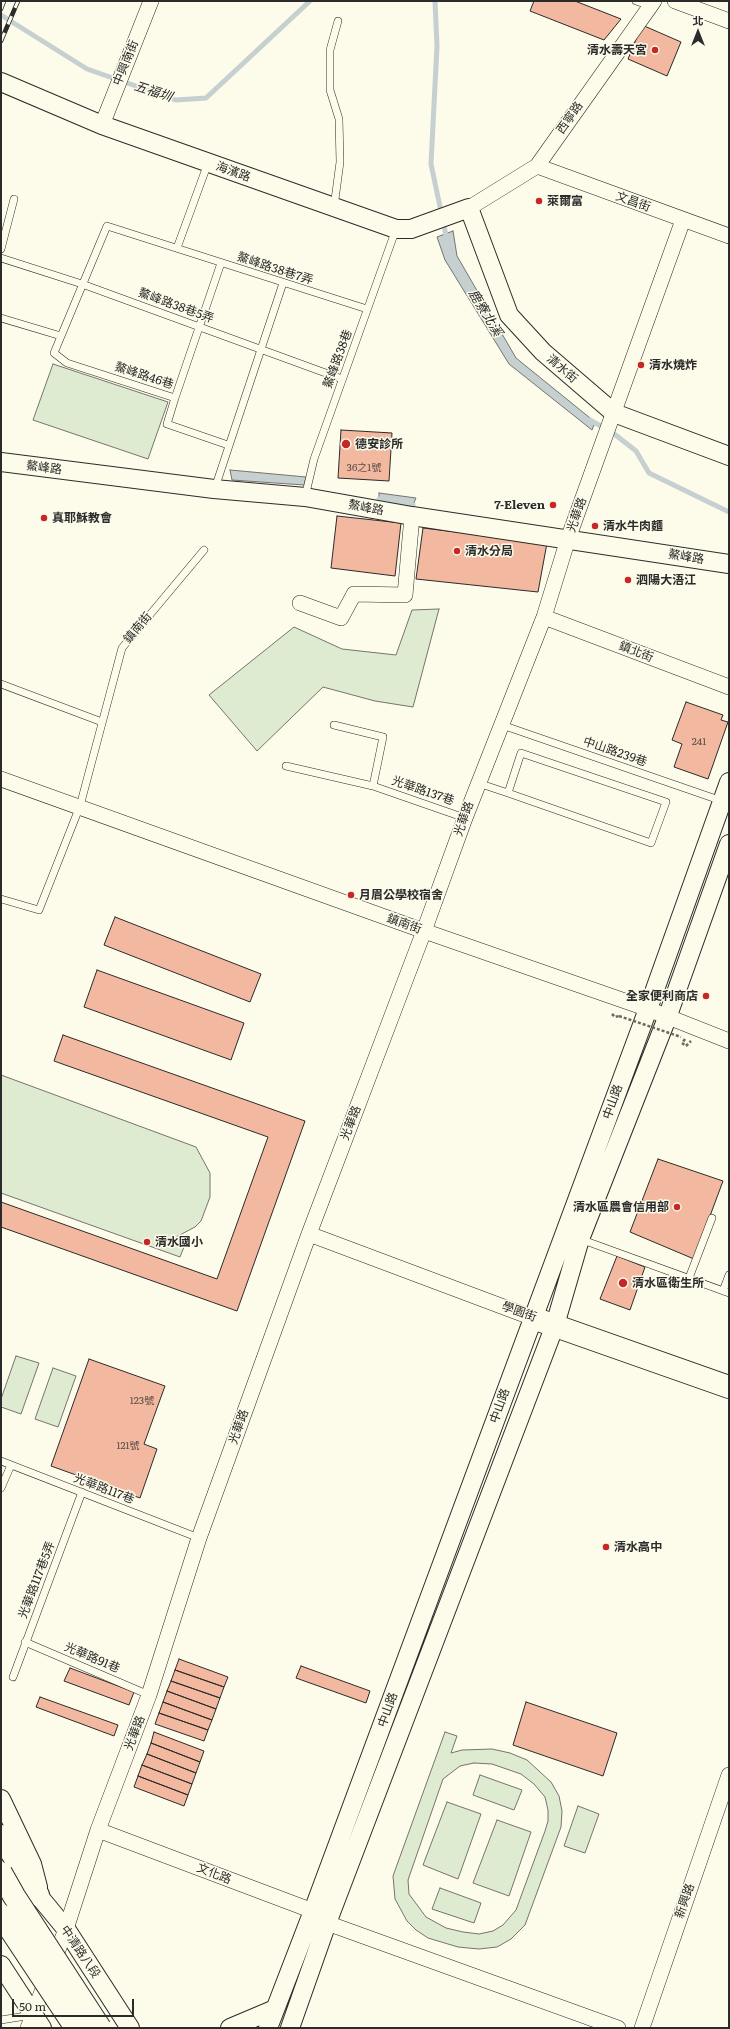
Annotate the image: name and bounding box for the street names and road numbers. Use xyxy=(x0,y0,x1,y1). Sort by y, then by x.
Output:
street label: 中興南街 xyxy=(110,38,142,88)
street label: 西寧路 xyxy=(554,99,586,137)
street label: 海濱路 xyxy=(214,159,252,185)
street label: 文昌街 xyxy=(614,189,652,215)
street label: 鰲峰路38巷7弄 xyxy=(235,250,315,288)
street label: 鰲峰路38巷5弄 xyxy=(136,286,216,326)
street label: 鰲峰路38巷 xyxy=(321,328,355,390)
street label: 清水街 xyxy=(544,352,580,386)
street label: 鰲峰路46巷 xyxy=(113,360,175,392)
street label: 鰲峰路 xyxy=(25,459,63,477)
street label: 光華路 xyxy=(564,496,590,534)
street label: 鰲峰路 xyxy=(347,498,385,518)
street label: 鰲峰路 xyxy=(667,547,705,567)
street label: 鎮南街 xyxy=(121,610,155,646)
street label: 鎮北街 xyxy=(617,639,655,665)
street label: 中山路239巷 xyxy=(581,734,649,770)
street label: 光華路137巷 xyxy=(390,774,456,808)
street label: 光華路 xyxy=(451,800,477,838)
street label: 鎮南街 xyxy=(385,911,423,937)
street label: 中山路 xyxy=(600,1083,626,1121)
street label: 光華路 xyxy=(338,1104,364,1142)
street label: 學園街 xyxy=(500,1299,538,1325)
street label: 中山路 xyxy=(487,1387,513,1425)
street label: 光華路 xyxy=(226,1408,252,1446)
street label: 光華路117巷 xyxy=(72,1471,136,1507)
street label: 光華路117巷5弄 xyxy=(16,1539,58,1621)
street label: 光華路91巷 xyxy=(62,1640,122,1676)
street label: 中山路 xyxy=(375,1691,401,1729)
street label: 光華路 xyxy=(122,1714,148,1752)
street label: 文化路 xyxy=(195,1861,233,1887)
street label: 新興路 xyxy=(672,1882,698,1920)
street label: 中清路八段 xyxy=(57,1923,103,1981)

